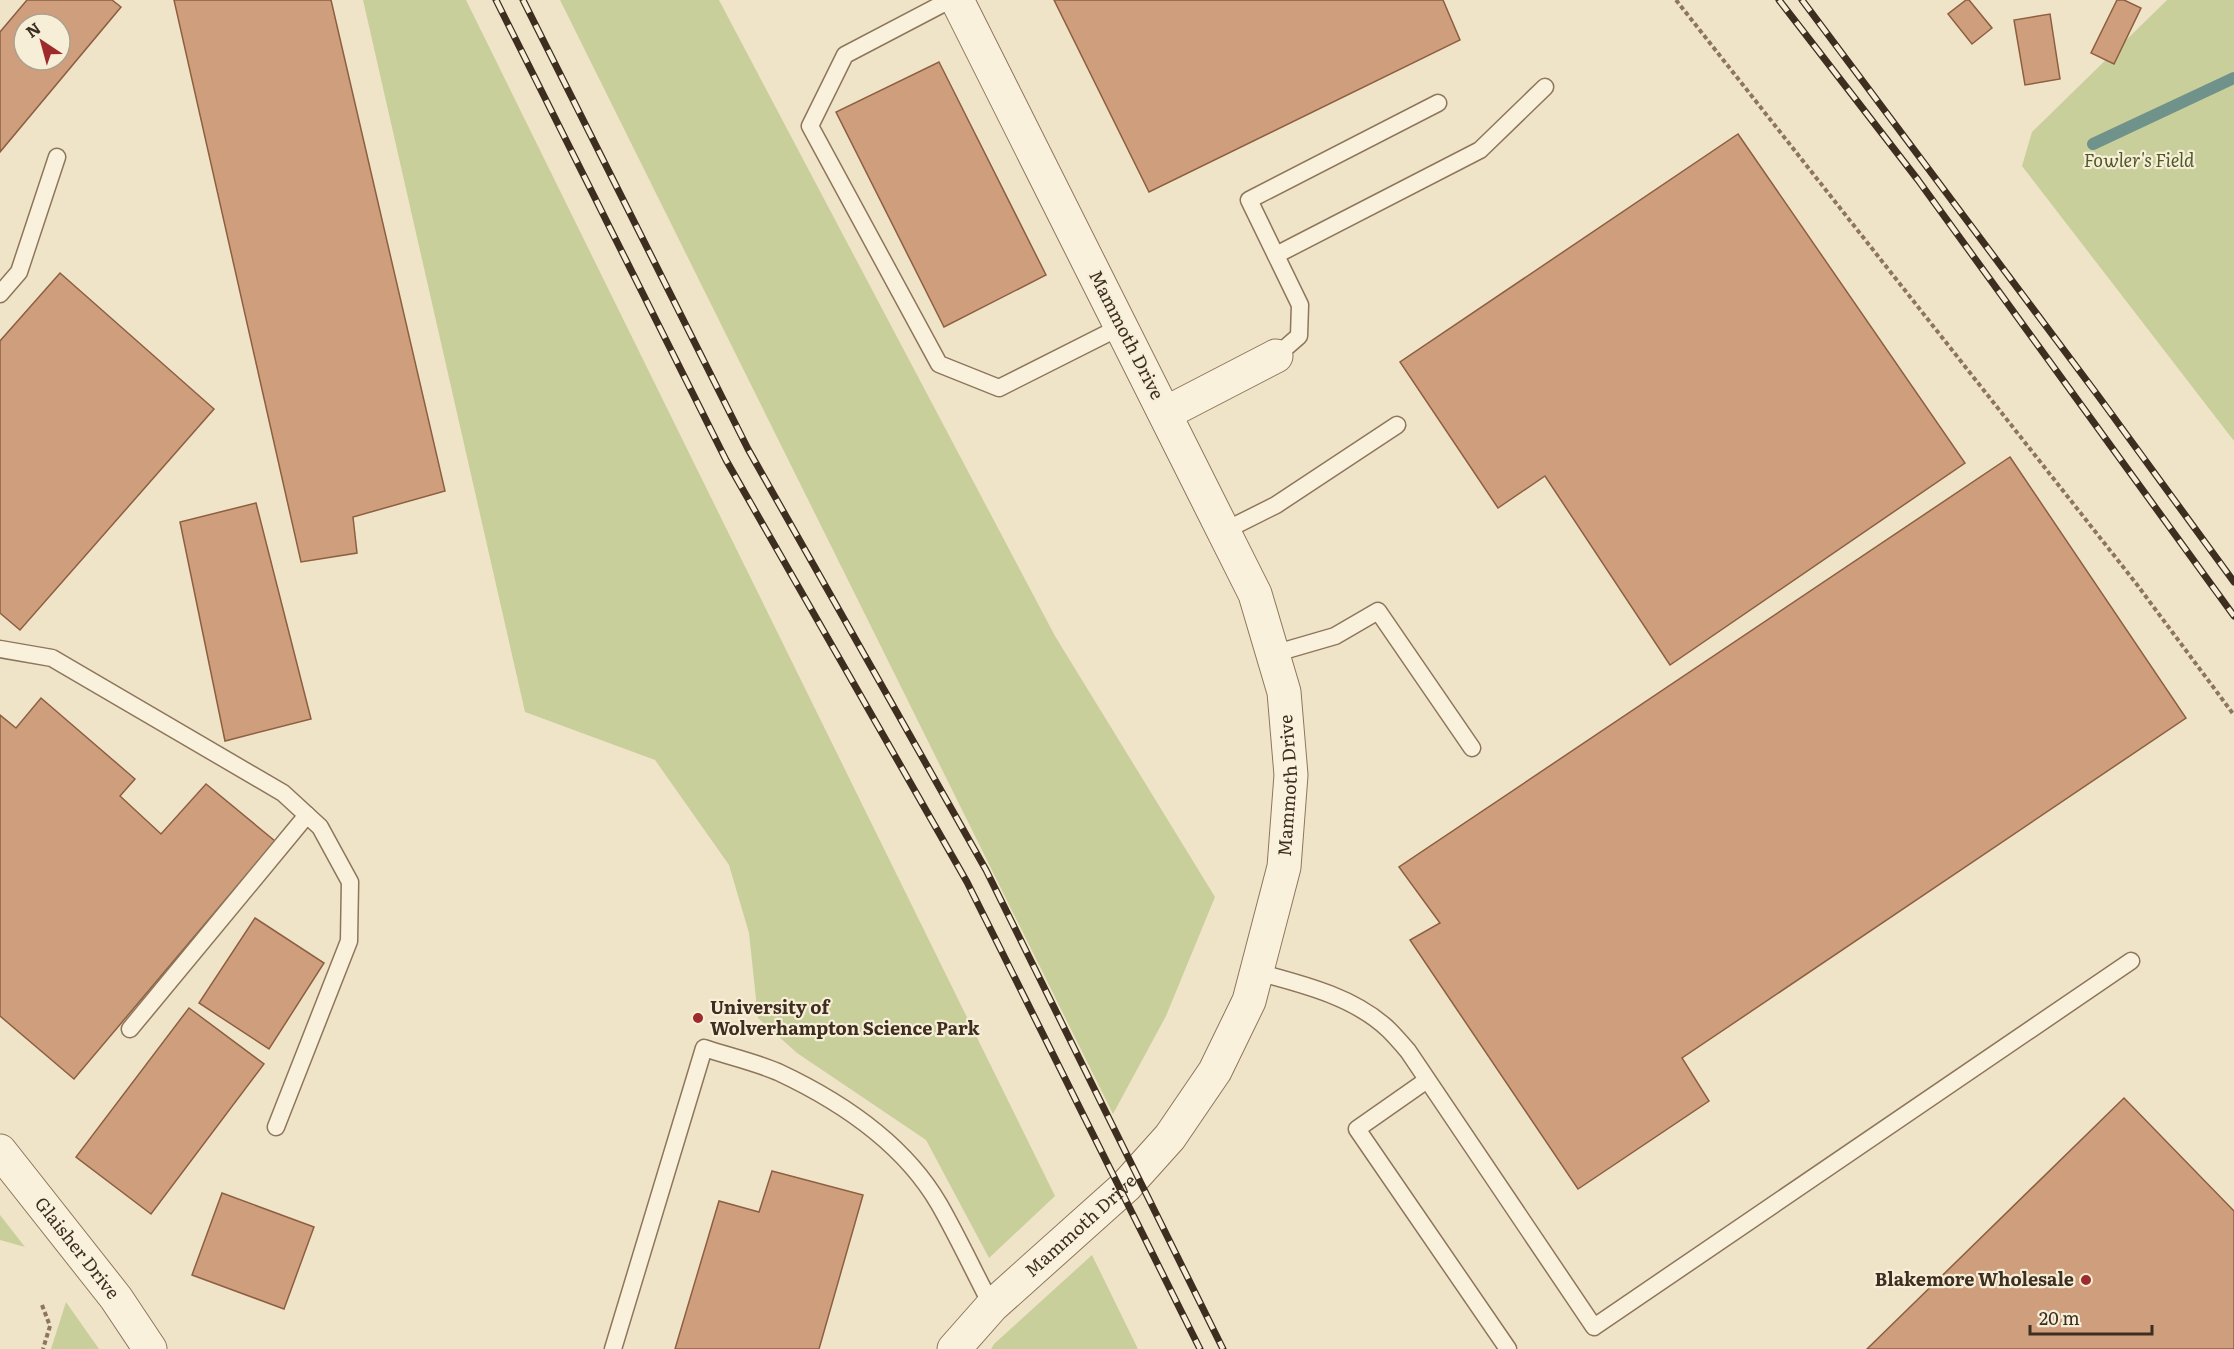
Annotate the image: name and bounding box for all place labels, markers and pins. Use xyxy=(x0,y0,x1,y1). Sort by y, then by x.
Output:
place label: University of Wolverhampton Science Park xyxy=(710,993,980,1041)
marker: University of Wolverhampton Science Park xyxy=(691,1011,705,1025)
place label: Blakemore Wholesale xyxy=(1875,1265,2074,1292)
marker: Blakemore Wholesale xyxy=(2079,1273,2093,1287)

